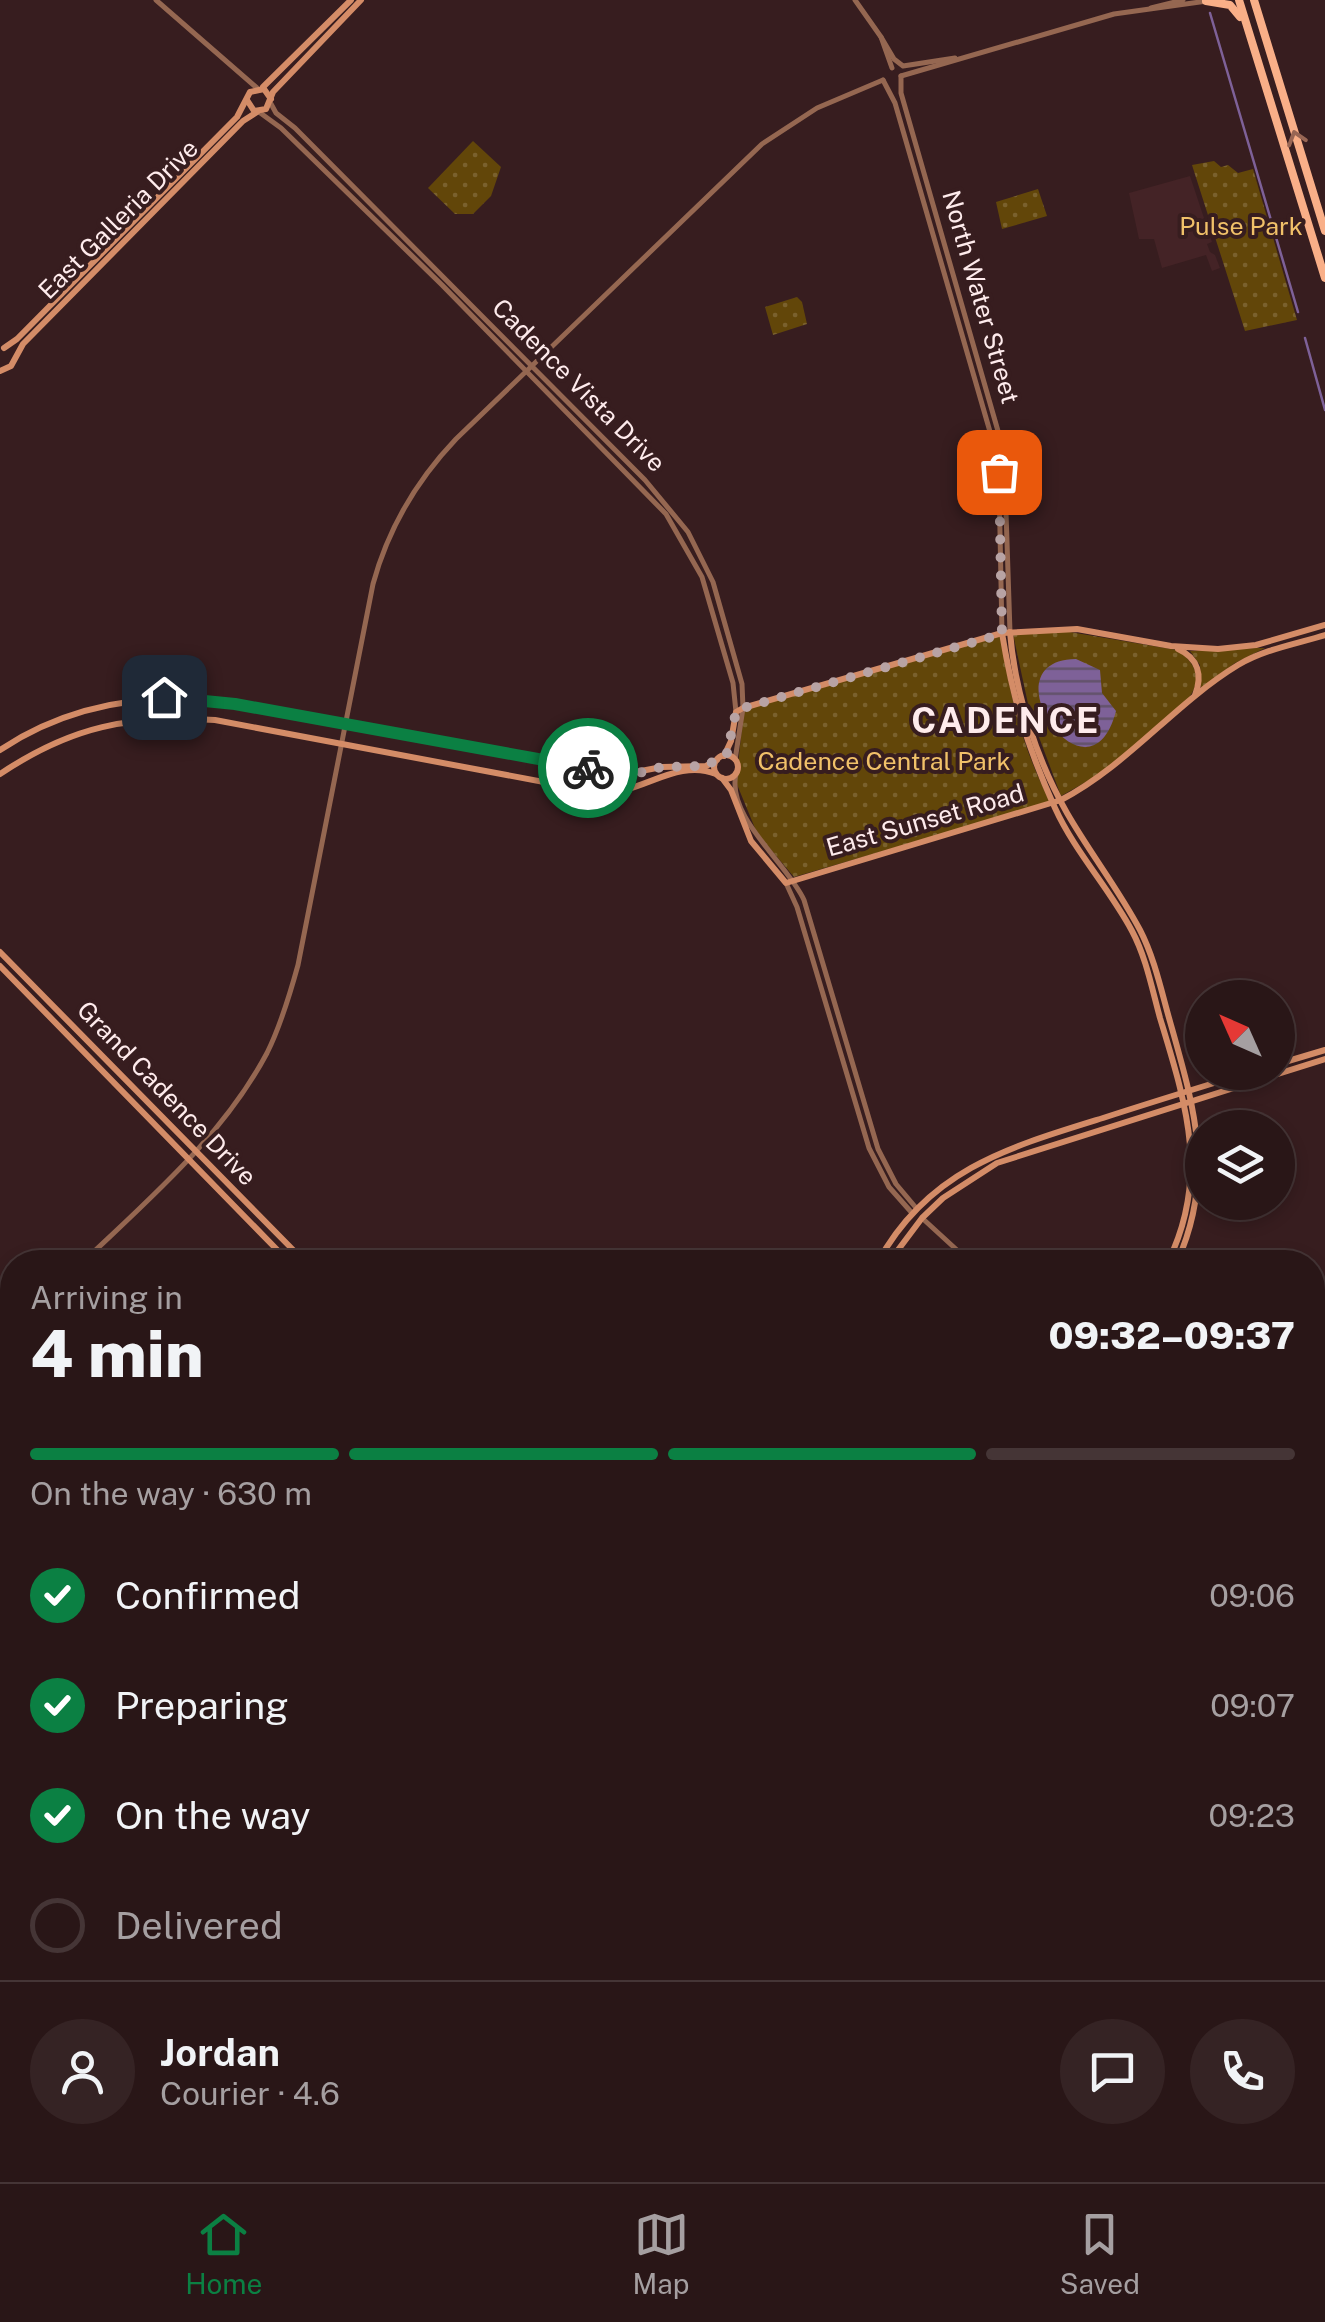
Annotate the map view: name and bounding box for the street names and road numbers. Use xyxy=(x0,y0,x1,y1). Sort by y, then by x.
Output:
street label: East Galleria Drive xyxy=(32,133,204,305)
street label: North Water Street xyxy=(936,187,1026,407)
street label: Cadence Vista Drive xyxy=(486,292,672,478)
street label: East Sunset Road xyxy=(823,777,1027,863)
street label: Grand Cadence Drive xyxy=(71,995,263,1191)

